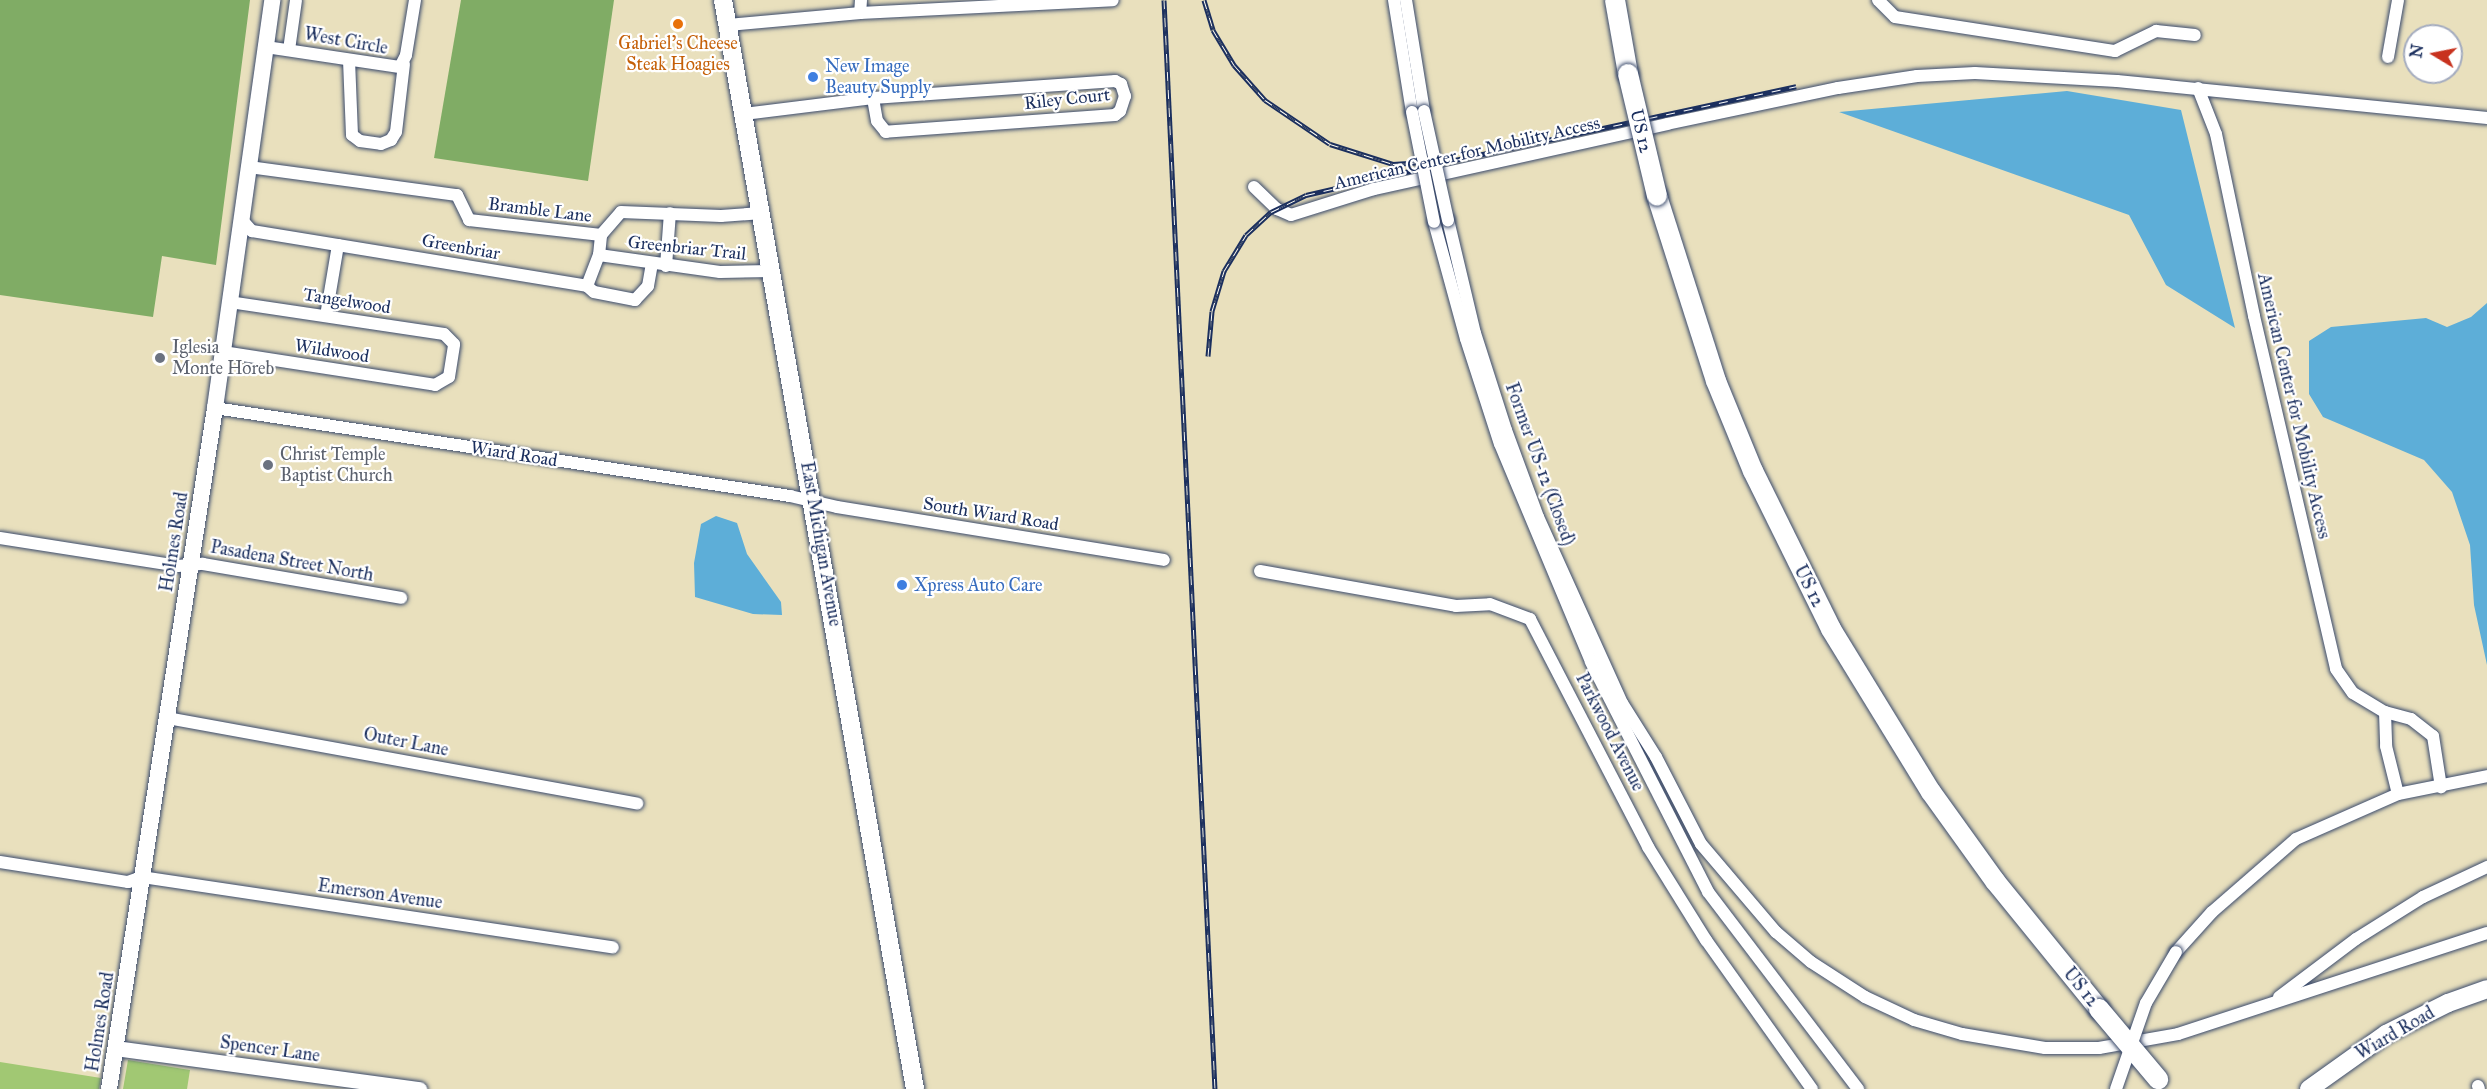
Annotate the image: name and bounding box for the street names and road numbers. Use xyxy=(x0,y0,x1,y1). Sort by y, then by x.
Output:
street label: West Circle xyxy=(303,23,389,59)
street label: Riley Court xyxy=(1023,84,1111,114)
street label: US 12 xyxy=(1625,107,1657,155)
street label: American Center for Mobility Access xyxy=(1332,112,1602,194)
street label: Bramble Lane xyxy=(487,193,593,227)
street label: Greenbriar xyxy=(420,229,502,265)
street label: Greenbriar Trail xyxy=(627,231,747,265)
street label: American Center for Mobility Access xyxy=(2253,271,2335,541)
street label: Tangelwood xyxy=(302,283,392,319)
street label: Wildwood xyxy=(293,334,371,368)
street label: Former US-12 (Closed) xyxy=(1501,380,1579,548)
street label: Wiard Road xyxy=(469,436,559,472)
street label: East Michigan Avenue xyxy=(796,460,846,628)
street label: Holmes Road xyxy=(155,491,193,593)
street label: South Wiard Road xyxy=(922,493,1060,535)
street label: Pasadena Street North xyxy=(209,536,375,586)
street label: US 12 xyxy=(1789,561,1829,611)
street label: Parkwood Avenue xyxy=(1571,669,1649,795)
street label: Outer Lane xyxy=(362,723,450,761)
street label: Emerson Avenue xyxy=(316,875,444,913)
street label: US 12 xyxy=(2059,963,2103,1011)
street label: Holmes Road xyxy=(81,971,119,1073)
street label: Wiard Road xyxy=(2352,1002,2438,1064)
street label: Spencer Lane xyxy=(219,1031,321,1067)

